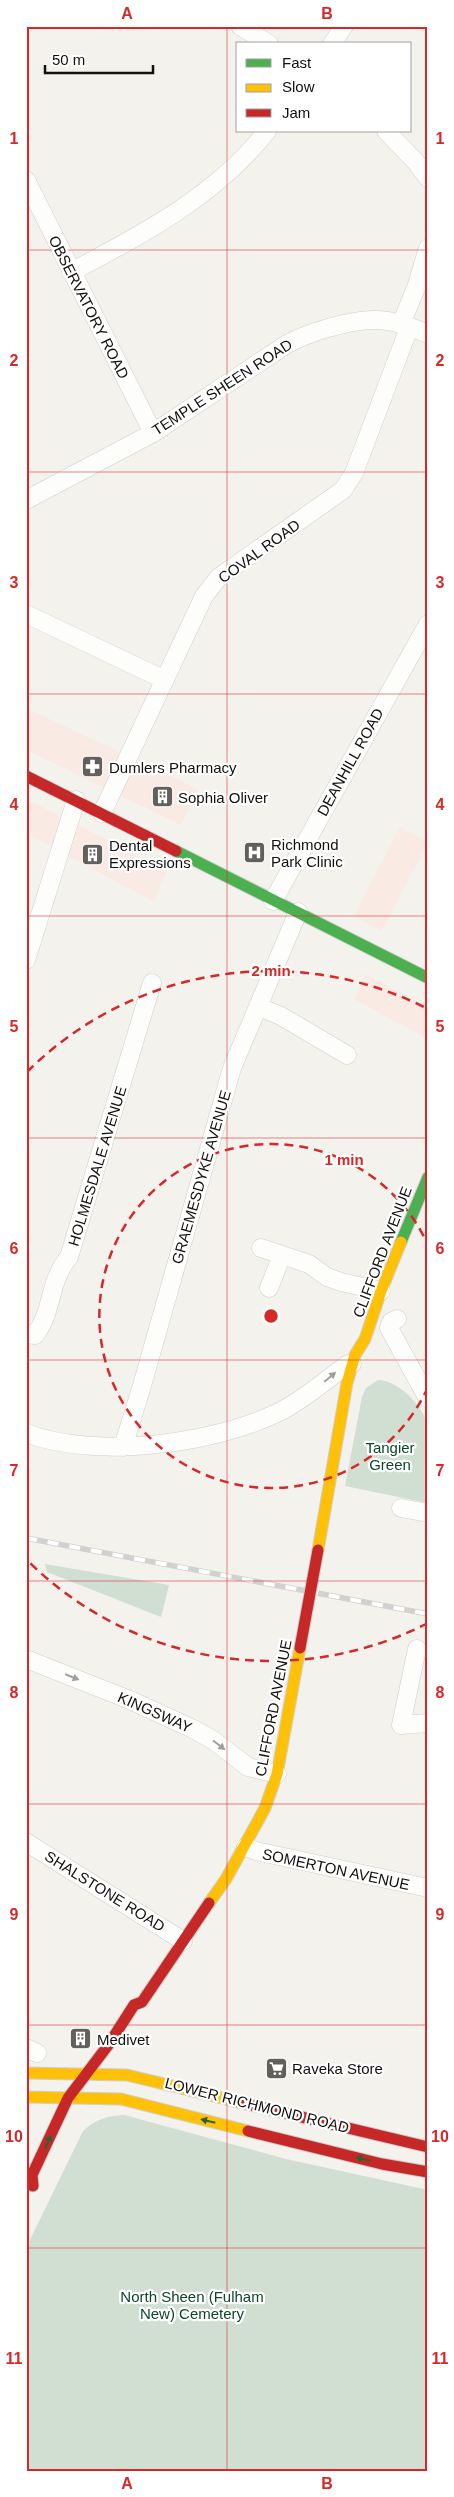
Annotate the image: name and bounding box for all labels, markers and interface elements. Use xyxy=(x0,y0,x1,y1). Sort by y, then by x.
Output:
text: A xyxy=(121,5,133,22)
text: B xyxy=(321,5,333,22)
scale bar xyxy=(45,42,152,74)
legend xyxy=(236,42,412,132)
text: 50 m xyxy=(52,51,85,68)
text: Fast xyxy=(282,54,312,71)
text: Slow xyxy=(282,78,315,95)
text: Jam xyxy=(282,104,310,121)
text: 1 xyxy=(10,130,19,147)
text: 1 xyxy=(436,130,445,147)
street label: OBSERVATORY ROAD xyxy=(45,233,133,382)
street label: TEMPLE SHEEN ROAD xyxy=(149,335,295,439)
text: 2 xyxy=(10,352,19,369)
text: 2 xyxy=(436,352,445,369)
street label: COVAL ROAD xyxy=(215,516,303,586)
text: 3 xyxy=(10,574,19,591)
text: 3 xyxy=(436,574,445,591)
street label: DEANHILL ROAD xyxy=(313,705,387,819)
pharmacy icon: Dumlers Pharmacy xyxy=(81,755,105,779)
place label: Dumlers Pharmacy xyxy=(109,759,237,776)
building icon: Sophia Oliver xyxy=(150,785,174,809)
place label: Sophia Oliver xyxy=(178,789,268,806)
text: 4 xyxy=(10,796,19,813)
text: 4 xyxy=(436,796,445,813)
place label: Richmond Park Clinic xyxy=(271,836,343,870)
place label: Dental Expressions xyxy=(109,837,191,871)
hospital icon: Richmond Park Clinic xyxy=(243,841,267,865)
building icon: Dental Expressions xyxy=(81,842,105,866)
text: 2 min xyxy=(251,962,291,979)
text: 5 xyxy=(10,1018,19,1035)
text: 5 xyxy=(436,1018,445,1035)
street label: HOLMESDALE AVENUE xyxy=(65,1084,129,1248)
street label: GRAEMESDYKE AVENUE xyxy=(168,1088,234,1266)
text: 1 min xyxy=(324,1151,364,1168)
street label: CLIFFORD AVENUE xyxy=(349,1184,415,1320)
text: 6 xyxy=(10,1240,19,1257)
text: 6 xyxy=(436,1240,445,1257)
centre of rings xyxy=(262,1307,280,1325)
one-way arrow xyxy=(324,1372,337,1383)
park label: Tangier Green xyxy=(365,1439,415,1473)
text: 7 xyxy=(10,1462,19,1479)
text: 7 xyxy=(436,1462,445,1479)
street label: CLIFFORD AVENUE xyxy=(251,1638,295,1778)
one-way arrow xyxy=(65,1673,80,1681)
text: 8 xyxy=(10,1684,19,1701)
text: 8 xyxy=(436,1684,445,1701)
street label: KINGSWAY xyxy=(115,1688,195,1736)
one-way arrow xyxy=(212,1739,225,1750)
street label: SOMERTON AVENUE xyxy=(261,1845,411,1893)
street label: SHALSTONE ROAD xyxy=(42,1847,168,1935)
text: 9 xyxy=(10,1906,19,1923)
text: 9 xyxy=(436,1906,445,1923)
building icon: Medivet xyxy=(69,2027,93,2051)
place label: Medivet xyxy=(97,2031,150,2048)
supermarket icon: Raveka Store xyxy=(264,2056,288,2080)
place label: Raveka Store xyxy=(292,2060,383,2077)
street label: LOWER RICHMOND ROAD xyxy=(163,2074,351,2136)
one-way arrow xyxy=(200,2117,215,2125)
text: 10 xyxy=(5,2128,23,2145)
text: 10 xyxy=(431,2128,449,2145)
one-way arrow xyxy=(44,2135,52,2149)
one-way arrow xyxy=(355,2155,370,2163)
park label: North Sheen (Fulham New) Cemetery xyxy=(120,2288,264,2322)
text: 11 xyxy=(6,2350,23,2367)
text: 11 xyxy=(432,2350,449,2367)
text: A xyxy=(121,2475,133,2492)
text: B xyxy=(321,2475,333,2492)

